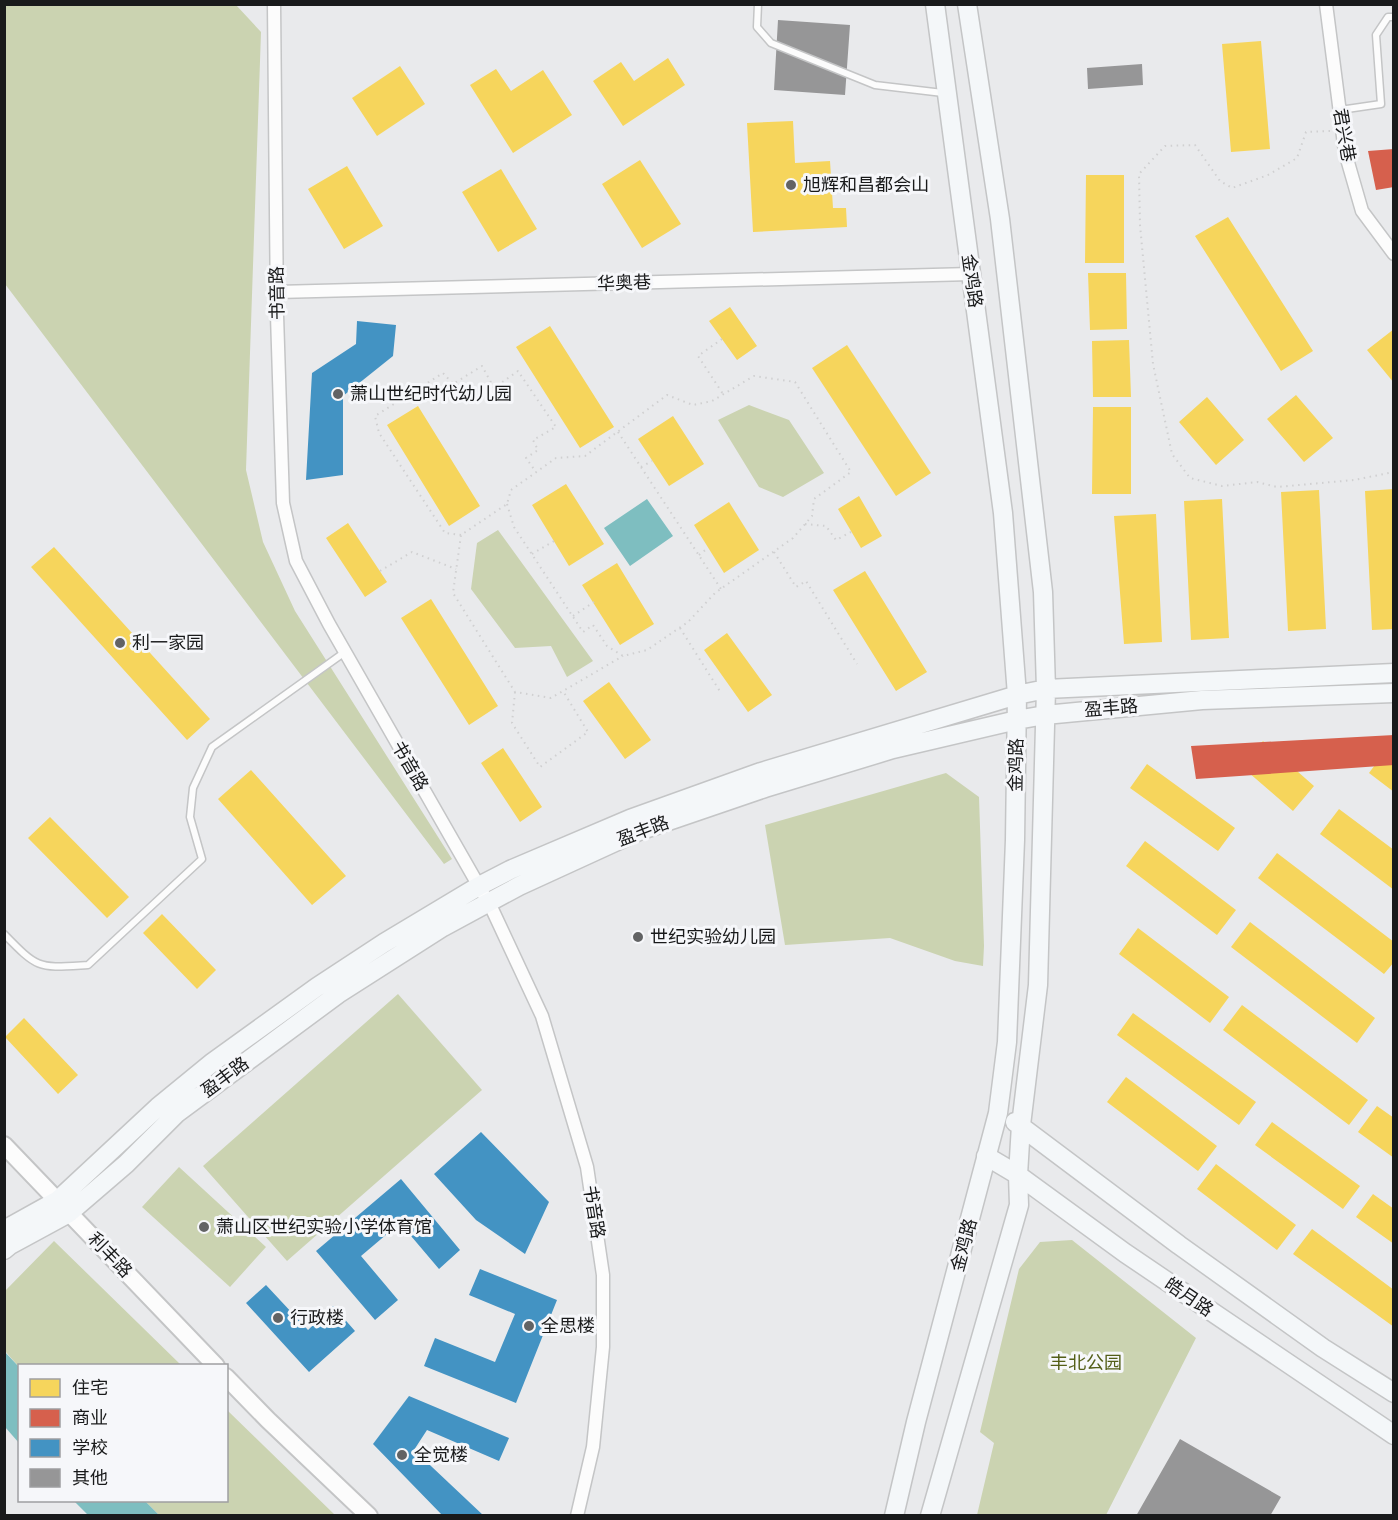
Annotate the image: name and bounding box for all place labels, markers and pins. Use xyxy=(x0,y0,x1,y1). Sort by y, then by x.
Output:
place label: 旭辉和昌都会山 xyxy=(803,175,929,198)
marker: 旭辉和昌都会山 xyxy=(784,178,798,192)
place label: 萧山世纪时代幼儿园 xyxy=(350,384,512,407)
marker: 萧山世纪时代幼儿园 xyxy=(331,387,345,401)
place label: 利一家园 xyxy=(132,633,204,656)
marker: 利一家园 xyxy=(113,636,127,650)
place label: 世纪实验幼儿园 xyxy=(650,927,776,950)
marker: 世纪实验幼儿园 xyxy=(631,930,645,944)
place label: 萧山区世纪实验小学体育馆 xyxy=(216,1217,432,1240)
marker: 萧山区世纪实验小学体育馆 xyxy=(197,1220,211,1234)
place label: 行政楼 xyxy=(290,1308,344,1331)
marker: 行政楼 xyxy=(271,1311,285,1325)
place label: 全思楼 xyxy=(541,1316,595,1339)
marker: 全思楼 xyxy=(522,1319,536,1333)
place label: 全觉楼 xyxy=(414,1445,468,1468)
marker: 全觉楼 xyxy=(395,1448,409,1462)

